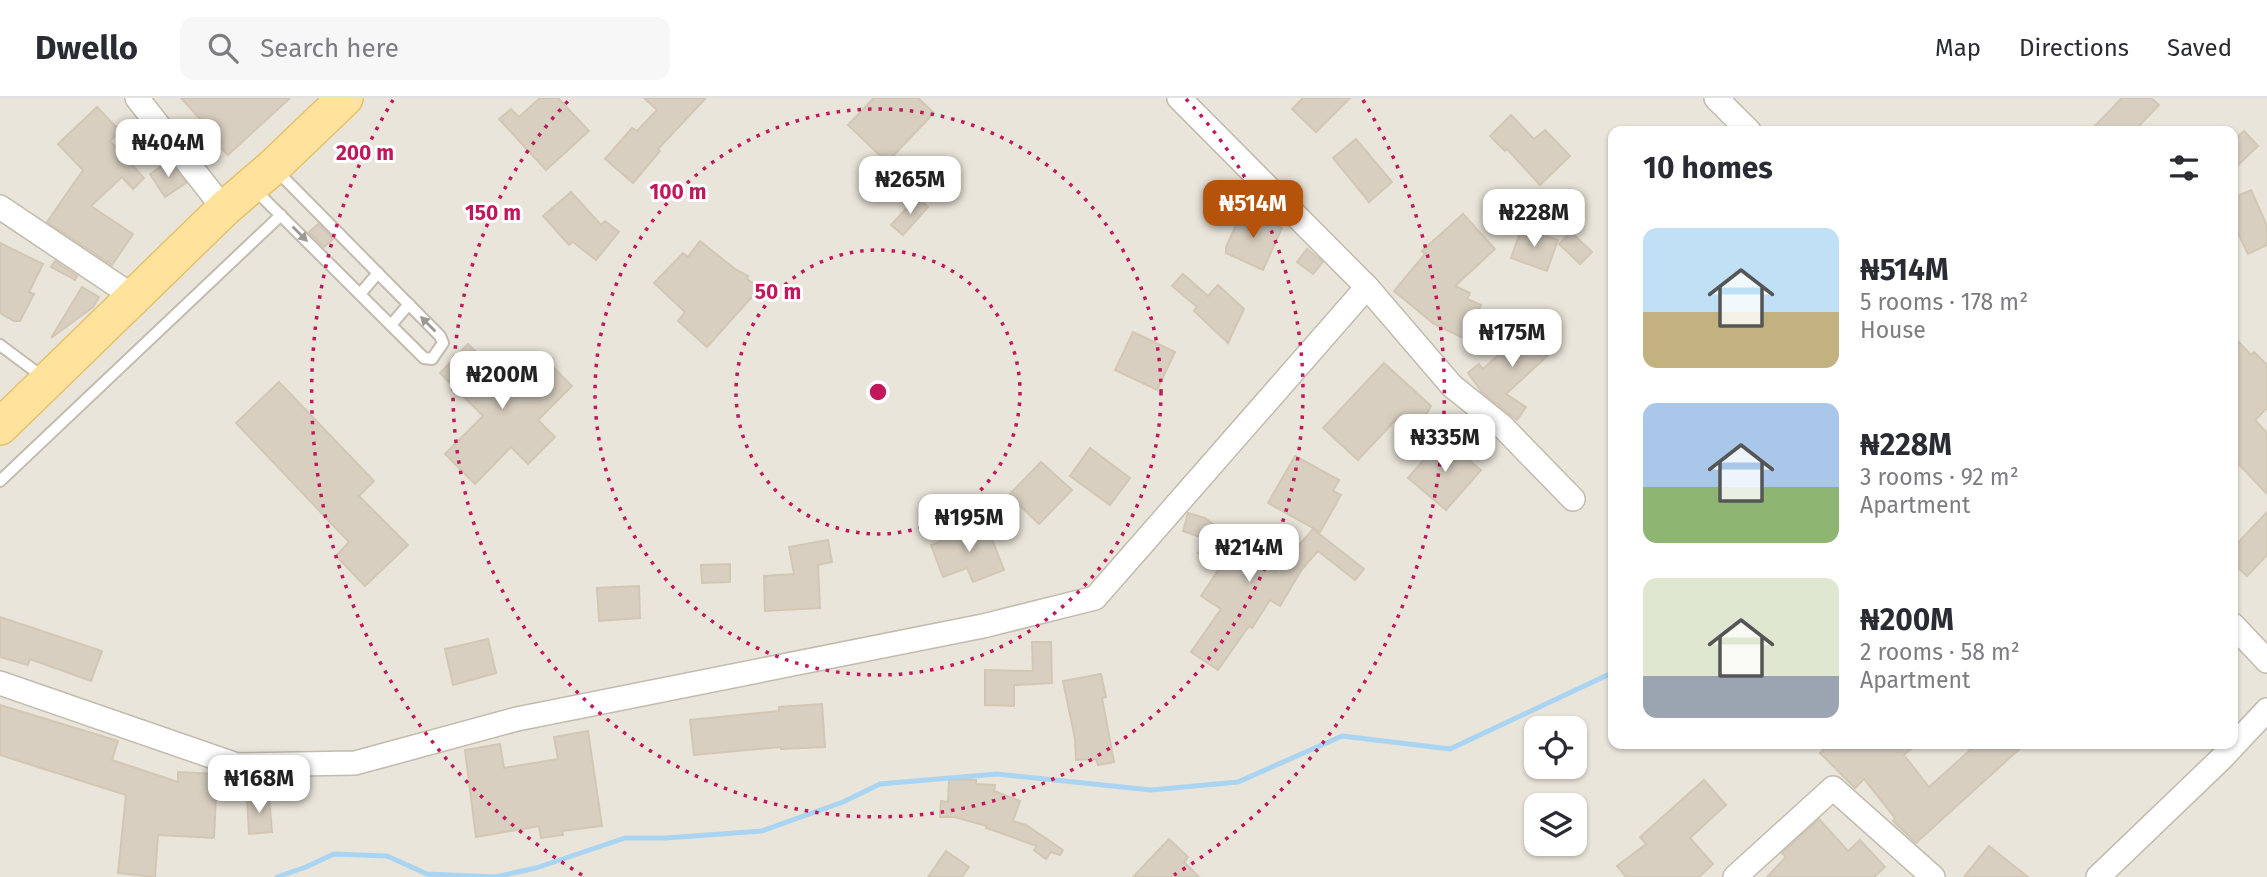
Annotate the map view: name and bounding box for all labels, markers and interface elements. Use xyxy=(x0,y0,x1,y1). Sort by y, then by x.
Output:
search box xyxy=(180,17,670,80)
text: Dwello xyxy=(35,28,138,68)
icon: search xyxy=(204,29,242,67)
text: Search here xyxy=(260,33,399,64)
text: Map xyxy=(1935,34,1981,62)
text: Directions xyxy=(2019,34,2129,62)
text: Saved xyxy=(2167,34,2232,62)
pin: ₦404M xyxy=(119,120,217,179)
text: ₦404M xyxy=(132,128,204,156)
text: 200 m xyxy=(336,140,394,166)
icon: filters xyxy=(2165,149,2203,187)
text: 10 homes xyxy=(1643,150,1773,186)
pin: ₦265M xyxy=(861,156,959,216)
text: ₦265M xyxy=(875,165,945,193)
text: 100 m xyxy=(649,179,707,205)
pin: ₦514M xyxy=(1204,180,1302,240)
text: ₦514M xyxy=(1219,189,1287,217)
pin: ₦228M xyxy=(1485,190,1583,249)
text: ₦228M xyxy=(1499,198,1569,226)
text: 150 m xyxy=(465,200,521,226)
one-way arrow xyxy=(291,226,308,243)
text: ₦514M xyxy=(1860,252,1949,288)
icon: home xyxy=(1699,256,1783,340)
text: 50 m xyxy=(755,279,801,305)
text: 5 rooms · 178 m² xyxy=(1860,288,2028,316)
pin: ₦175M xyxy=(1463,310,1561,369)
one-way arrow xyxy=(420,315,437,332)
text: House xyxy=(1860,316,1926,344)
text: ₦175M xyxy=(1479,318,1545,346)
pin: ₦200M xyxy=(453,352,551,411)
text: ₦200M xyxy=(466,360,538,388)
centre of rings xyxy=(866,380,890,404)
pin: ₦335M xyxy=(1396,414,1494,474)
text: ₦335M xyxy=(1410,423,1480,451)
text: ₦228M xyxy=(1860,427,1952,463)
icon: home xyxy=(1699,431,1783,515)
text: 3 rooms · 92 m² xyxy=(1860,463,2019,491)
text: Apartment xyxy=(1860,491,1970,519)
pin: ₦195M xyxy=(920,494,1018,554)
text: ₦195M xyxy=(934,503,1004,531)
pin: ₦214M xyxy=(1200,524,1298,584)
text: ₦214M xyxy=(1215,533,1283,561)
text: ₦200M xyxy=(1860,602,1954,638)
icon: home xyxy=(1699,606,1783,690)
text: 2 rooms · 58 m² xyxy=(1860,638,2020,666)
text: Apartment xyxy=(1860,666,1970,694)
map controls xyxy=(1524,716,1587,856)
button: locate xyxy=(1524,716,1587,779)
pin: ₦168M xyxy=(210,756,308,815)
text: ₦168M xyxy=(224,764,294,792)
button: layers xyxy=(1524,793,1587,856)

